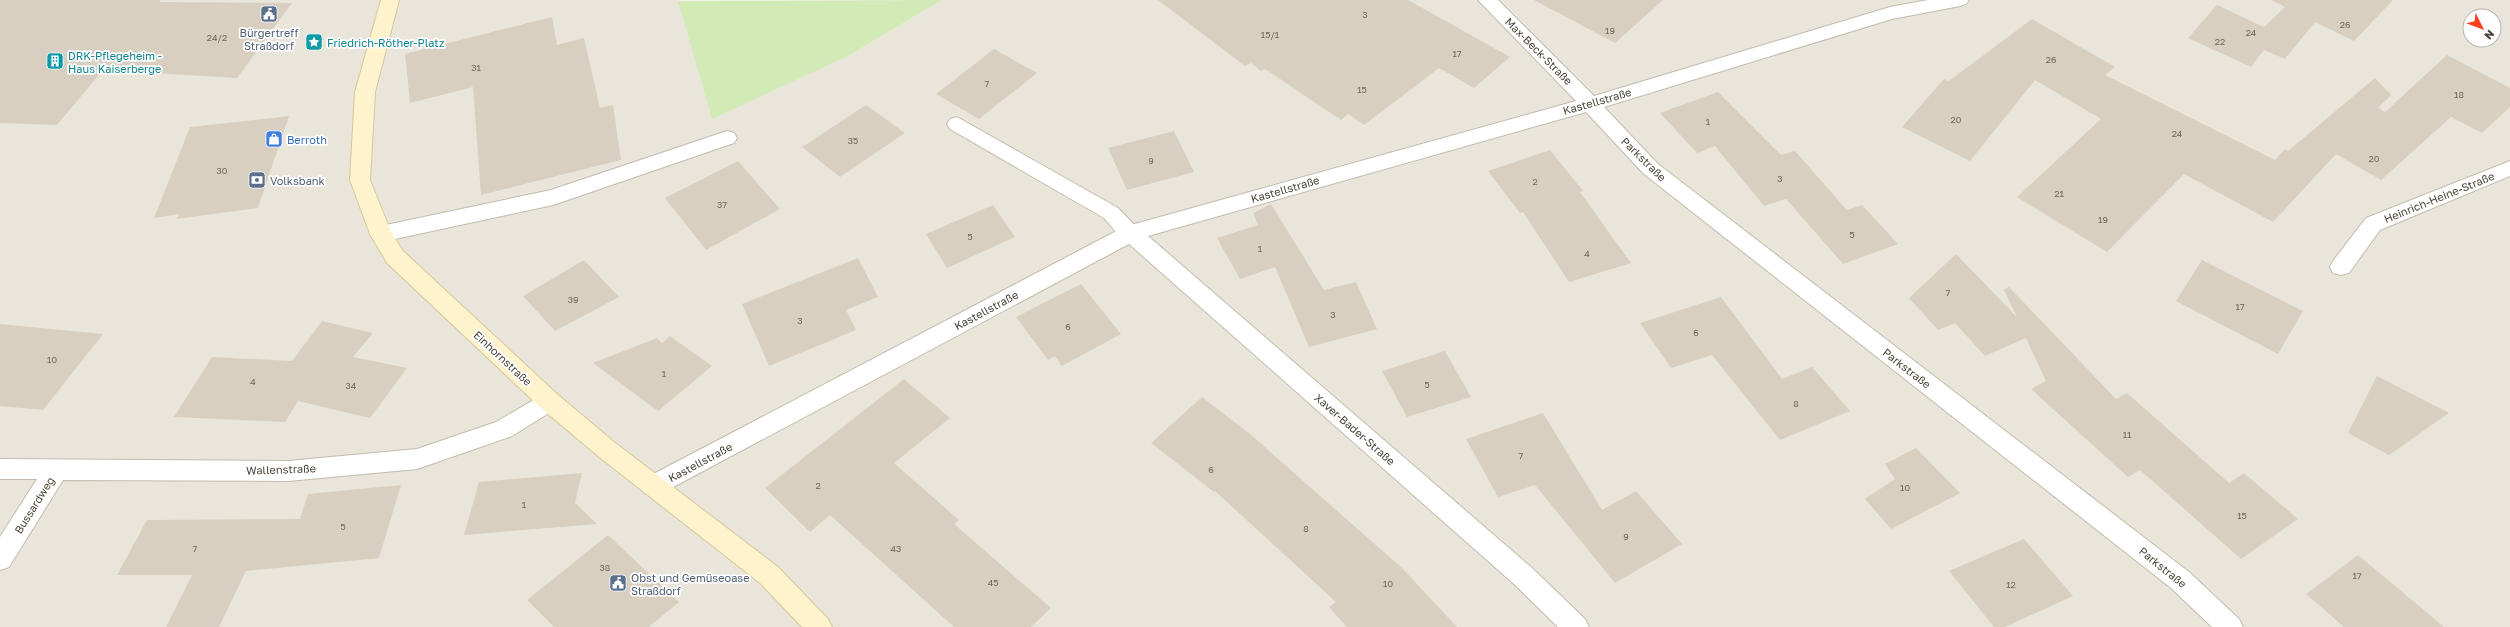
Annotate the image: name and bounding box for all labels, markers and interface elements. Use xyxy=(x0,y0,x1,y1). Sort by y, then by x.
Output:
public building icon: Bürgertreff Straßdorf xyxy=(259,4,279,24)
north arrow xyxy=(2462,8,2502,48)
house number: 3 xyxy=(1362,9,1368,20)
street label: Max-Beck-Straße xyxy=(1503,15,1575,87)
house number: 26 xyxy=(2340,19,2350,30)
house number: 19 xyxy=(1605,25,1615,36)
place label: Bürgertreff Straßdorf xyxy=(240,26,298,52)
house number: 24 xyxy=(2246,27,2257,38)
text: N xyxy=(2482,28,2497,42)
house number: 15/1 xyxy=(1261,29,1280,40)
house number: 24/2 xyxy=(207,32,227,43)
place icon: Friedrich-Röther-Platz xyxy=(304,32,324,52)
place label: Friedrich-Röther-Platz xyxy=(327,36,445,49)
house number: 22 xyxy=(2215,36,2225,47)
house number: 17 xyxy=(1452,48,1462,59)
place label: DRK-Pflegeheim - Haus Kaiserberge xyxy=(68,49,162,75)
building icon: DRK-Pflegeheim - Haus Kaiserberge xyxy=(45,51,65,71)
house number: 26 xyxy=(2046,54,2056,65)
house number: 31 xyxy=(471,62,481,73)
house number: 7 xyxy=(985,78,990,89)
house number: 15 xyxy=(1357,84,1367,95)
street label: Kastellstraße xyxy=(1561,85,1633,117)
house number: 18 xyxy=(2454,89,2464,100)
house number: 20 xyxy=(1951,114,1962,125)
house number: 1 xyxy=(1706,116,1711,127)
house number: 24 xyxy=(2172,128,2183,139)
shop icon: Berroth xyxy=(264,129,284,149)
place label: Berroth xyxy=(287,133,327,146)
street label: Parkstraße xyxy=(1619,134,1669,184)
house number: 35 xyxy=(848,135,858,146)
house number: 20 xyxy=(2369,153,2380,164)
house number: 9 xyxy=(1148,155,1154,166)
house number: 30 xyxy=(217,165,228,176)
street label: Heinrich-Heine-Straße xyxy=(2382,169,2496,225)
bank icon: Volksbank xyxy=(247,170,267,190)
street label: Kastellstraße xyxy=(1249,173,1321,205)
house number: 3 xyxy=(1777,173,1783,184)
place label: Volksbank xyxy=(270,174,325,187)
house number: 2 xyxy=(1532,176,1538,187)
house number: 21 xyxy=(2054,188,2064,199)
house number: 37 xyxy=(717,199,727,210)
house number: 19 xyxy=(2098,214,2108,225)
house number: 5 xyxy=(1849,229,1855,240)
house number: 5 xyxy=(967,231,973,242)
house number: 1 xyxy=(1258,243,1263,254)
house number: 4 xyxy=(1584,248,1590,259)
house number: 7 xyxy=(1946,287,1951,298)
street label: Kastellstraße xyxy=(952,288,1020,332)
house number: 39 xyxy=(568,294,578,305)
house number: 17 xyxy=(2235,301,2245,312)
house number: 3 xyxy=(1330,309,1336,320)
house number: 3 xyxy=(797,315,803,326)
house number: 6 xyxy=(1065,321,1071,332)
house number: 6 xyxy=(1693,327,1699,338)
street label: Einhornstraße xyxy=(471,328,535,388)
street label: Parkstraße xyxy=(1880,345,1934,391)
house number: 10 xyxy=(47,354,57,365)
house number: 1 xyxy=(662,368,667,379)
house number: 4 xyxy=(250,376,256,387)
house number: 5 xyxy=(1424,379,1430,390)
house number: 34 xyxy=(346,380,357,391)
street label: Xaver-Bader-Straße xyxy=(1312,391,1398,467)
house number: 8 xyxy=(1793,398,1799,409)
house number: 11 xyxy=(2123,429,2132,440)
street label: Kastellstraße xyxy=(666,440,734,484)
house number: 7 xyxy=(1519,450,1524,461)
street label: Wallenstraße xyxy=(246,461,316,477)
house number: 6 xyxy=(1208,464,1214,475)
street label: Bussardweg xyxy=(11,474,57,536)
house number: 2 xyxy=(815,480,821,491)
house number: 10 xyxy=(1900,482,1910,493)
house number: 1 xyxy=(522,499,527,510)
house number: 15 xyxy=(2237,510,2247,521)
house number: 5 xyxy=(340,521,346,532)
house number: 8 xyxy=(1303,523,1309,534)
house number: 9 xyxy=(1623,531,1629,542)
house number: 7 xyxy=(193,543,198,554)
house number: 43 xyxy=(891,543,901,554)
street label: Parkstraße xyxy=(2137,544,2189,590)
house number: 38 xyxy=(600,562,610,573)
house number: 17 xyxy=(2352,570,2362,581)
place label: Obst und Gemüseoase Straßdorf xyxy=(631,571,750,597)
public building icon: Obst und Gemüseoase Straßdorf xyxy=(608,573,628,593)
house number: 45 xyxy=(988,577,998,588)
house number: 10 xyxy=(1383,578,1393,589)
house number: 12 xyxy=(2006,579,2016,590)

